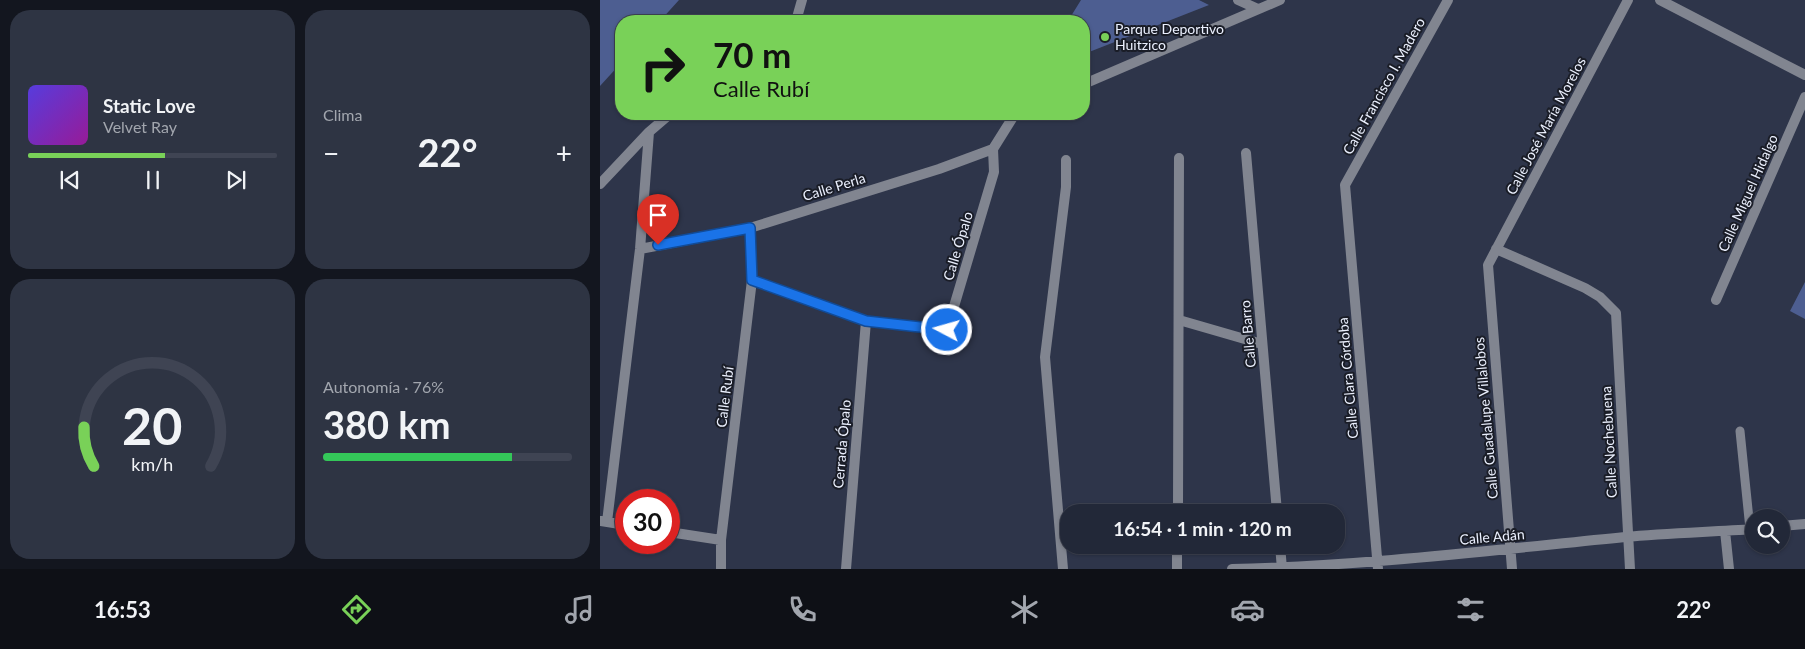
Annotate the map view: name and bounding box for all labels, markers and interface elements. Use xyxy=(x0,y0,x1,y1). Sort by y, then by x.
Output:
street label: Calle Francisco I. Madero xyxy=(1339,14,1428,157)
place label: Parque Deportivo Huitzico xyxy=(1115,20,1224,53)
marker: Parque Deportivo Huitzico xyxy=(1099,31,1111,43)
text: 70 m xyxy=(713,33,791,75)
icon: right xyxy=(630,35,695,100)
street label: Calle José María Morelos xyxy=(1502,54,1589,197)
text: Calle Rubí xyxy=(713,75,809,102)
text: Static Love xyxy=(103,94,195,117)
text: Clima xyxy=(323,105,362,124)
text: Velvet Ray xyxy=(103,117,177,136)
text: 22° xyxy=(418,129,477,175)
street label: Calle Miguel Hidalgo xyxy=(1714,131,1781,254)
text: − xyxy=(323,136,339,170)
text: + xyxy=(556,136,572,170)
icon: previous xyxy=(56,166,84,194)
icon: pause xyxy=(139,166,167,194)
icon: next xyxy=(222,166,250,194)
street label: Calle Perla xyxy=(800,169,867,204)
pin xyxy=(637,194,679,245)
icon: arrive xyxy=(644,201,672,229)
street label: Calle Ópalo xyxy=(939,209,976,282)
street label: Calle Barro xyxy=(1236,300,1259,368)
position arrow xyxy=(920,303,972,355)
street label: Calle Clara Córdoba xyxy=(1334,317,1361,439)
street label: Calle Guadalupe Villalobos xyxy=(1470,336,1501,500)
street label: Calle Rubí xyxy=(712,365,737,428)
text: Autonomía · 76% xyxy=(323,377,444,396)
street label: Calle Nochebuena xyxy=(1597,386,1620,498)
text: 20 xyxy=(122,394,183,456)
street label: Cerrada Ópalo xyxy=(829,399,854,489)
text: 380 km xyxy=(323,401,451,447)
text: km/h xyxy=(132,453,173,475)
speed limit sign: 30 xyxy=(615,489,680,554)
map controls xyxy=(1745,509,1790,554)
button: search xyxy=(1745,509,1790,554)
text: 16:54 · 1 min · 120 m xyxy=(1113,517,1292,540)
street label: Calle Adán xyxy=(1459,525,1525,548)
icon: directions xyxy=(339,592,374,627)
icon: music xyxy=(562,592,597,627)
icon: phone xyxy=(785,592,820,627)
icon: climate xyxy=(1007,592,1042,627)
icon: car xyxy=(1230,592,1265,627)
icon: filters xyxy=(1453,592,1488,627)
text: 16:53 xyxy=(94,596,151,623)
text: 22° xyxy=(1676,596,1711,623)

